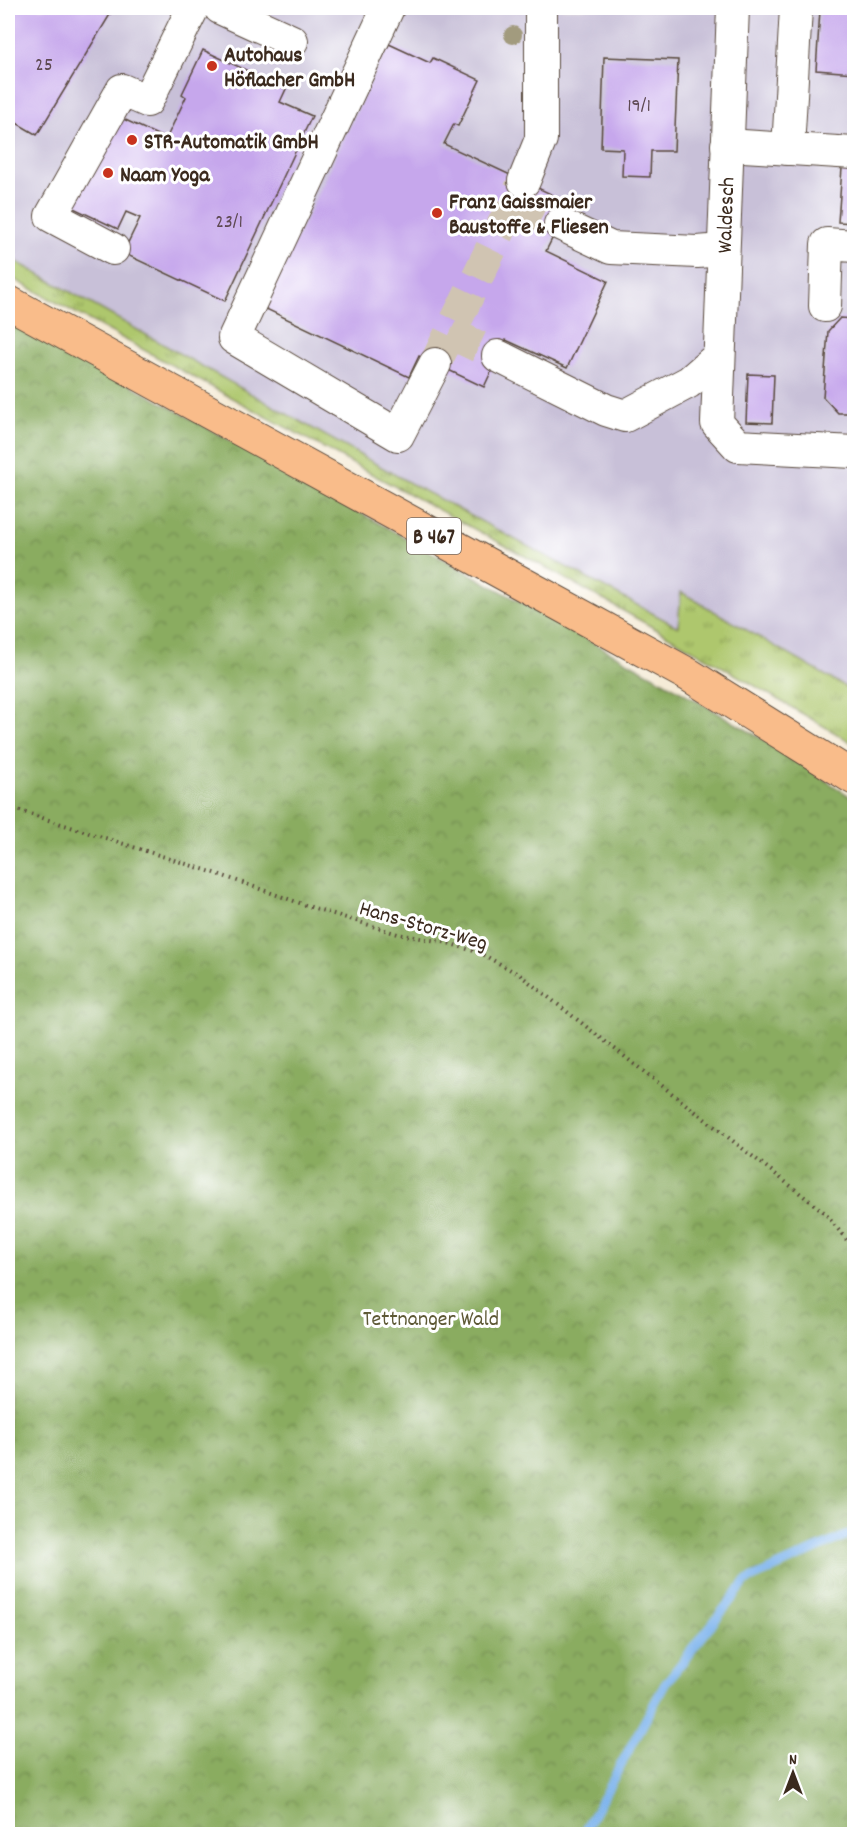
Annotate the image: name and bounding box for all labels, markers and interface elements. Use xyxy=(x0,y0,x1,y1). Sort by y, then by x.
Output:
place label: Autohaus Höflacher GmbH xyxy=(224,41,355,97)
house number: 25 xyxy=(35,52,53,80)
marker: Autohaus Höflacher GmbH xyxy=(205,59,219,73)
house number: 19/1 xyxy=(627,93,651,121)
place label: STR-Automatik GmbH xyxy=(144,128,319,159)
marker: STR-Automatik GmbH xyxy=(125,133,139,147)
place label: Naam Yoga xyxy=(120,161,210,192)
marker: Naam Yoga xyxy=(101,166,115,180)
street label: Waldesch xyxy=(711,176,744,254)
place label: Franz Gaissmaier Baustoffe & Fliesen xyxy=(449,188,609,244)
marker: Franz Gaissmaier Baustoffe & Fliesen xyxy=(430,206,444,220)
house number: 23/1 xyxy=(215,209,243,237)
road number: B 467 xyxy=(407,518,461,554)
street label: Hans-Storz-Weg xyxy=(355,894,491,960)
park label: Tettnanger Wald xyxy=(363,1305,499,1336)
north arrow xyxy=(763,1743,823,1803)
text: N xyxy=(789,1749,797,1772)

